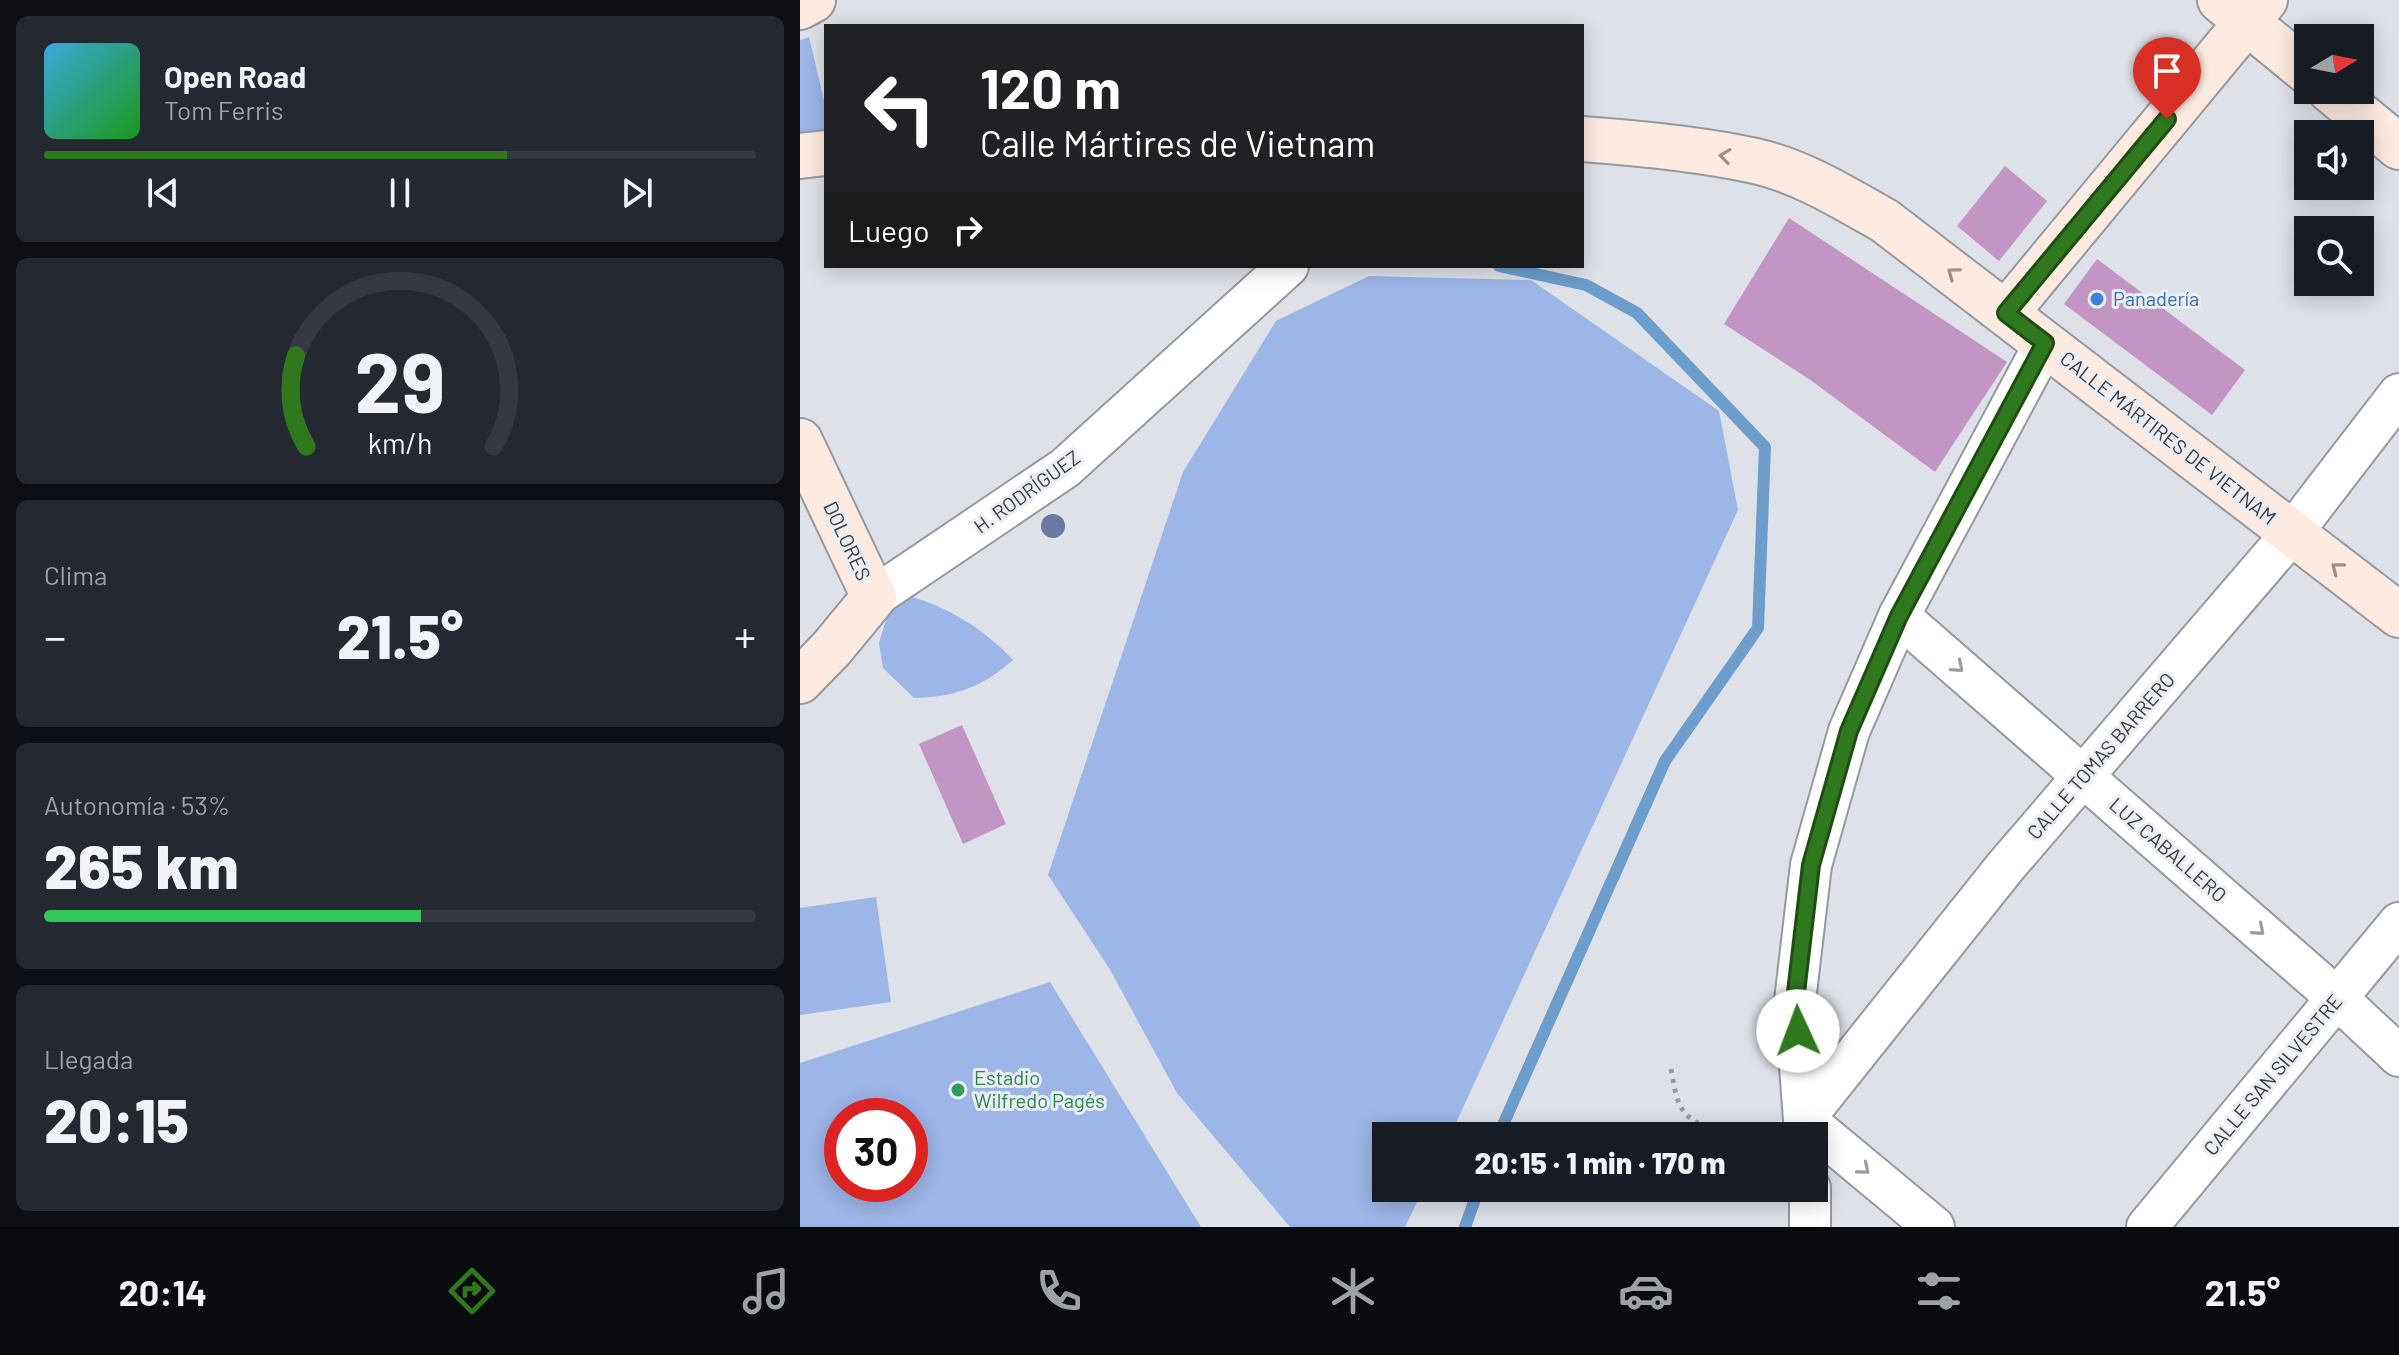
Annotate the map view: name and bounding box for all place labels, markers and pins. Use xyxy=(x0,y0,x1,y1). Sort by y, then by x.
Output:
pin xyxy=(2133,37,2201,119)
place label: Panadería xyxy=(2113,286,2199,310)
marker: Panadería xyxy=(2088,290,2106,308)
place label: Estadio Wilfredo Pagés xyxy=(974,1065,1105,1112)
marker: Estadio Wilfredo Pagés xyxy=(949,1081,967,1099)

